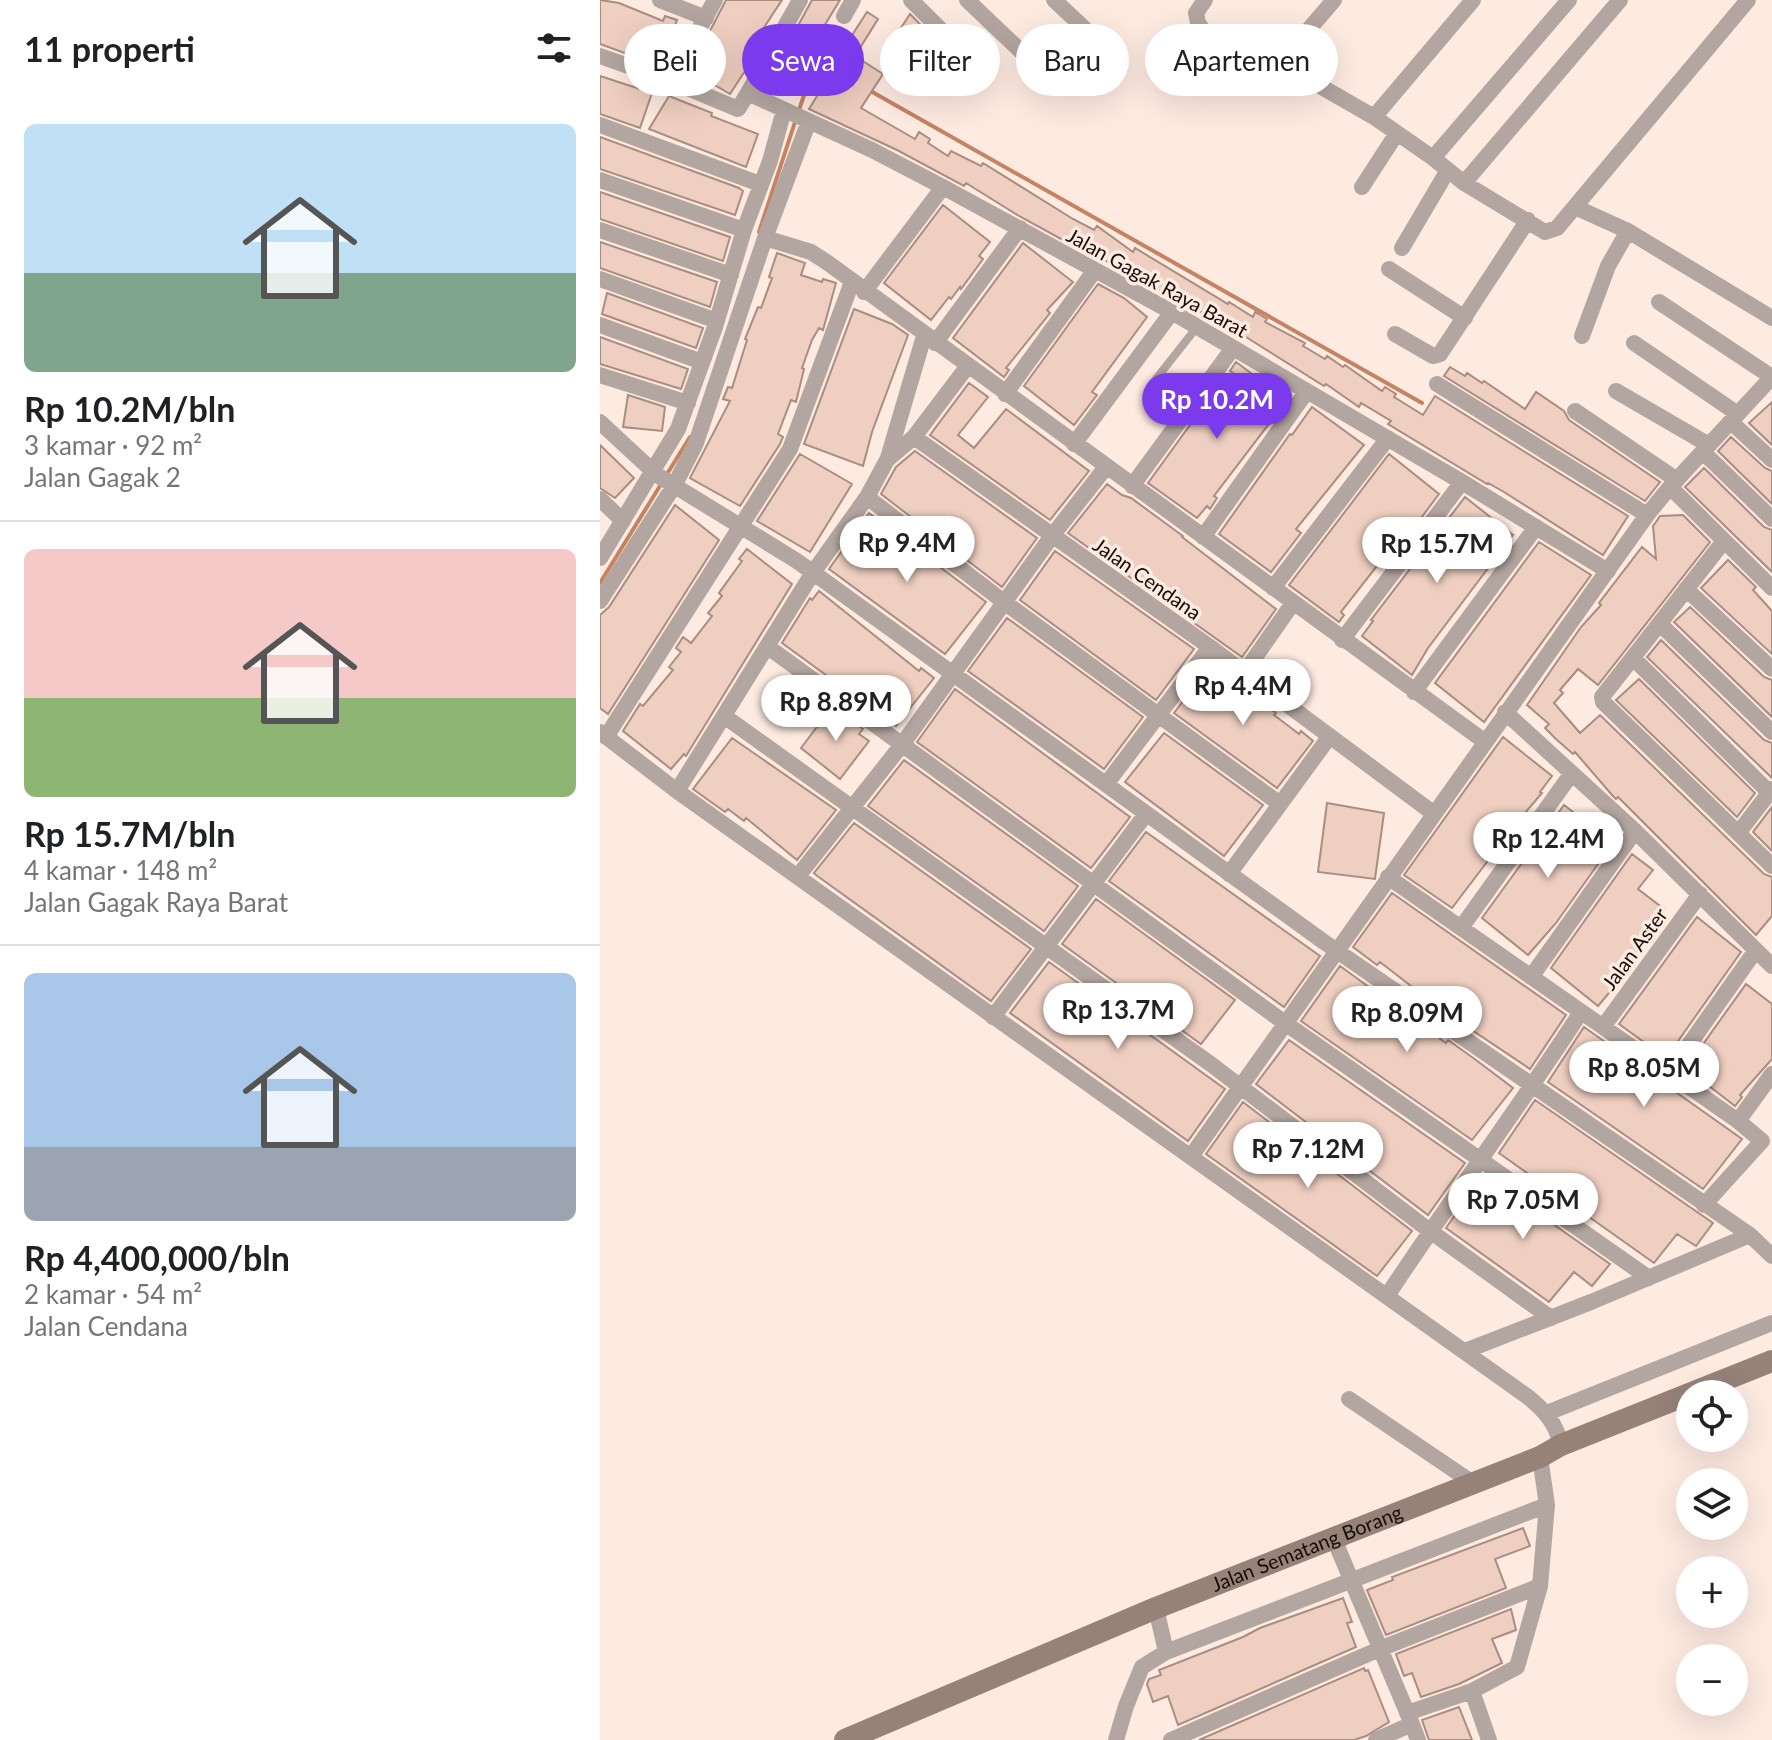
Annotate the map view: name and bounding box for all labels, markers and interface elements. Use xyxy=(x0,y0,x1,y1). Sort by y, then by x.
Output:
chip: Beli xyxy=(624,24,726,96)
chip: Sewa xyxy=(742,24,864,96)
chip: Filter xyxy=(880,24,1000,96)
chip: Baru xyxy=(1016,24,1129,96)
chip: Apartemen xyxy=(1145,24,1338,96)
icon: filters xyxy=(532,26,576,70)
text: 11 properti xyxy=(24,28,195,69)
icon: home xyxy=(228,176,372,320)
street label: Jalan Gagak Raya Barat xyxy=(1063,222,1252,342)
pin: Rp 10.2M xyxy=(1134,373,1300,441)
text: Rp 10.2M xyxy=(1160,383,1274,415)
text: Rp 10.2M/bln xyxy=(24,388,235,429)
text: 3 kamar · 92 m² xyxy=(24,429,202,461)
text: Jalan Gagak 2 xyxy=(24,461,181,493)
pin: Rp 9.4M xyxy=(833,516,981,584)
pin: Rp 15.7M xyxy=(1354,517,1520,585)
text: Rp 9.4M xyxy=(858,526,956,558)
text: Rp 15.7M xyxy=(1380,527,1494,559)
street label: Jalan Cendana xyxy=(1089,532,1206,624)
icon: home xyxy=(228,601,372,745)
pin: Rp 4.4M xyxy=(1169,659,1317,727)
text: Rp 4.4M xyxy=(1194,669,1292,701)
pin: Rp 8.89M xyxy=(753,675,919,743)
text: Rp 8.89M xyxy=(779,685,893,717)
pin: Rp 12.4M xyxy=(1465,812,1631,880)
text: Rp 15.7M/bln xyxy=(24,813,235,854)
text: Rp 12.4M xyxy=(1491,822,1605,854)
text: 4 kamar · 148 m² xyxy=(24,854,217,886)
text: Jalan Gagak Raya Barat xyxy=(24,886,288,918)
street label: Jalan Aster xyxy=(1596,902,1672,994)
pin: Rp 13.7M xyxy=(1035,983,1201,1051)
pin: Rp 8.09M xyxy=(1324,986,1490,1054)
text: Rp 13.7M xyxy=(1061,993,1175,1025)
text: Rp 8.09M xyxy=(1350,996,1464,1028)
icon: home xyxy=(228,1025,372,1169)
pin: Rp 8.05M xyxy=(1561,1041,1727,1109)
text: Rp 8.05M xyxy=(1587,1051,1701,1083)
pin: Rp 7.12M xyxy=(1225,1122,1391,1190)
text: Rp 7.12M xyxy=(1251,1132,1365,1164)
pin: Rp 7.05M xyxy=(1440,1173,1606,1241)
text: Rp 7.05M xyxy=(1466,1183,1580,1215)
text: Rp 4,400,000/bln xyxy=(24,1237,290,1278)
text: 2 kamar · 54 m² xyxy=(24,1278,202,1310)
text: Jalan Cendana xyxy=(24,1310,188,1342)
map controls xyxy=(1676,1380,1748,1716)
button: locate xyxy=(1676,1380,1748,1452)
button: layers xyxy=(1676,1468,1748,1540)
street label: Jalan Sematang Borang xyxy=(1208,1499,1405,1596)
button: + xyxy=(1676,1556,1748,1628)
button: − xyxy=(1676,1644,1748,1716)

